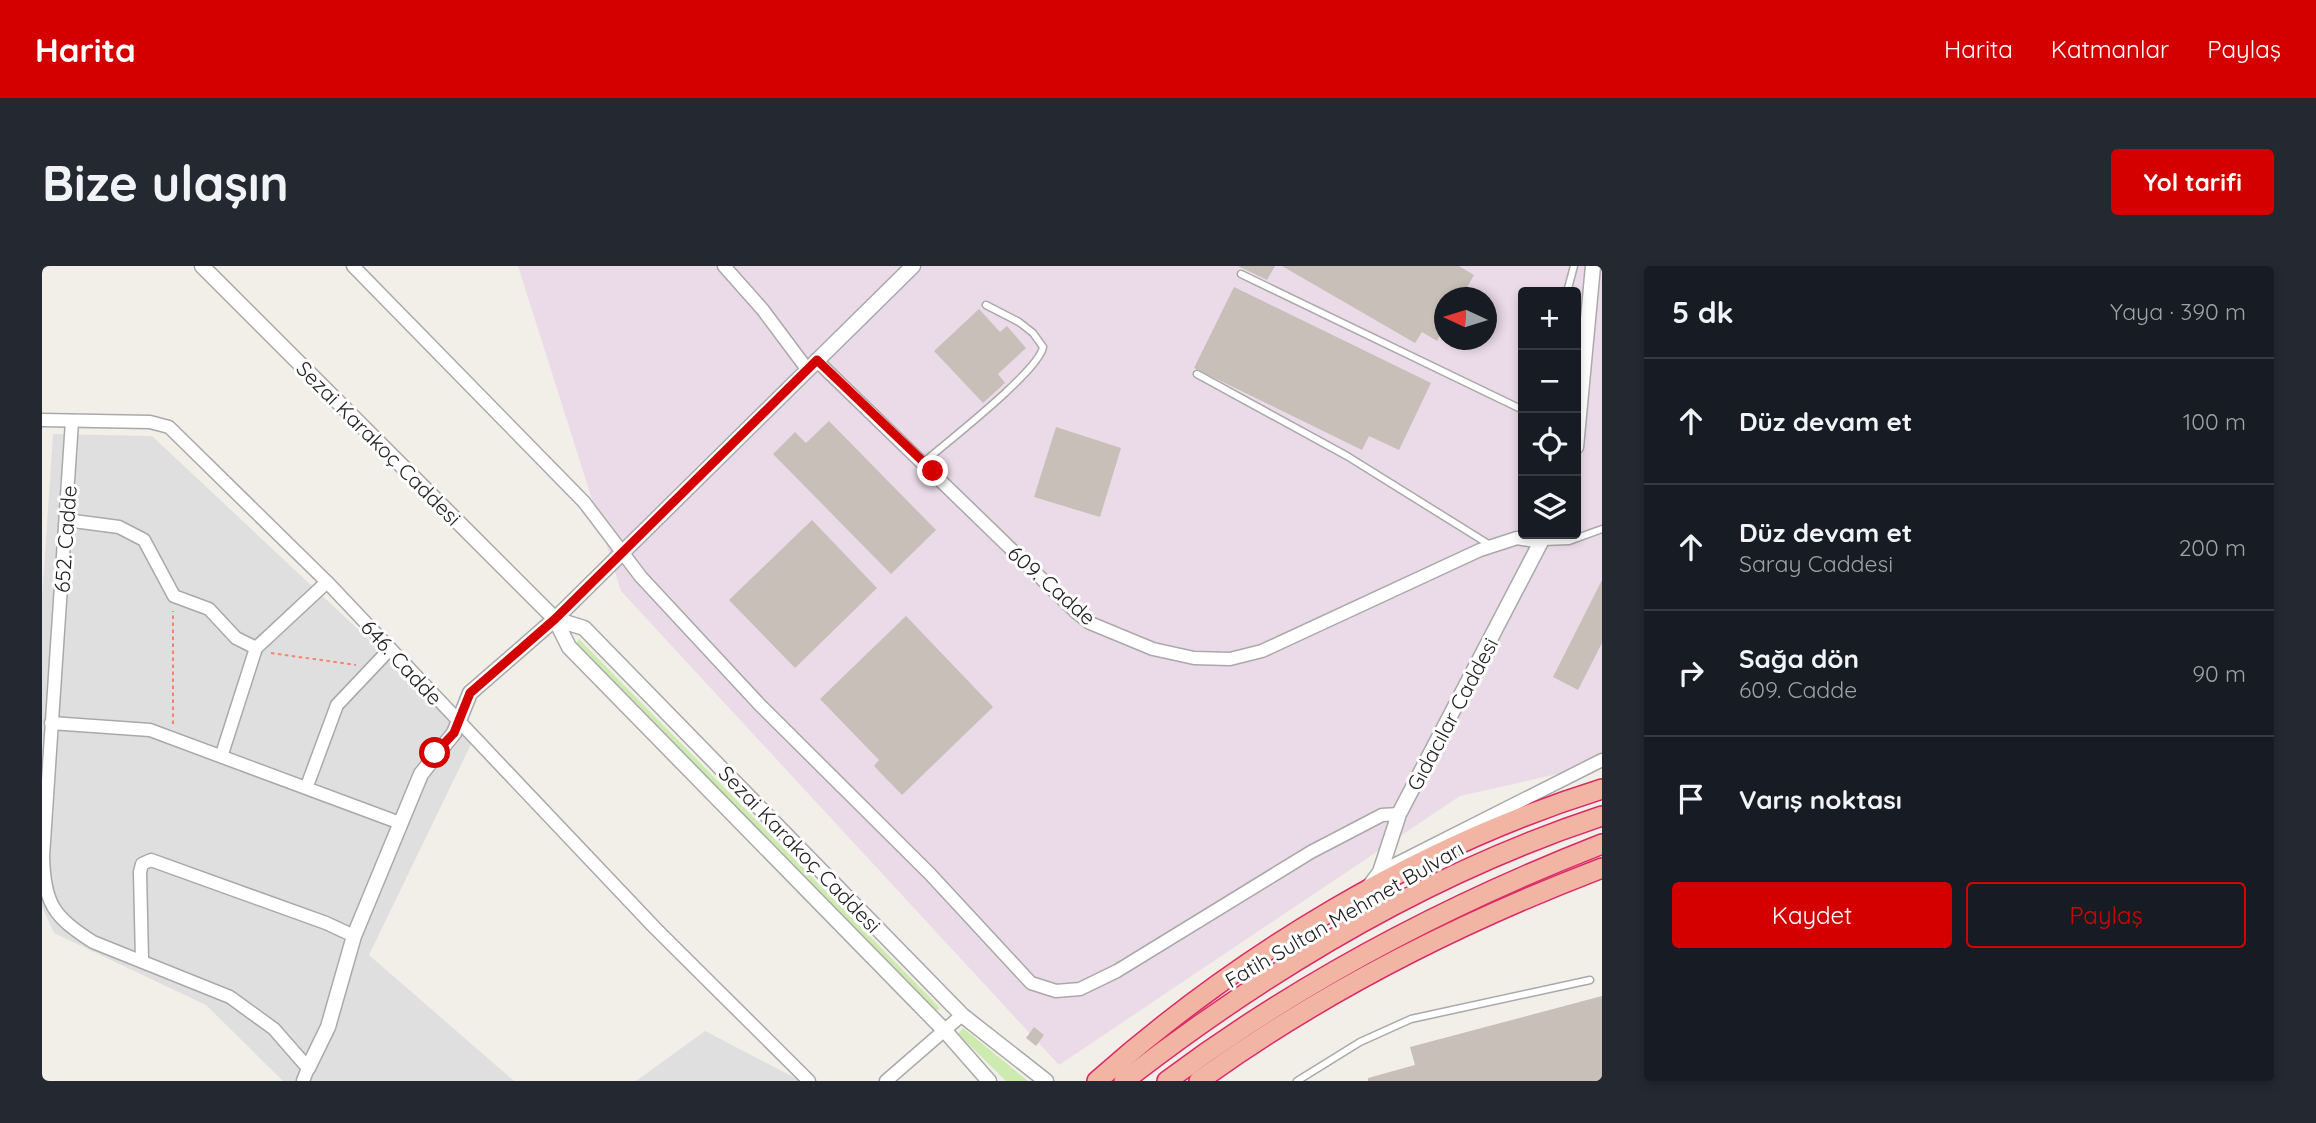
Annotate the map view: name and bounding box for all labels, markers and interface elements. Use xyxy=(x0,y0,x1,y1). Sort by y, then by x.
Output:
text: Harita xyxy=(35,29,136,70)
text: Harita xyxy=(1944,34,2013,64)
text: Katmanlar xyxy=(2051,34,2169,64)
text: Paylaş xyxy=(2207,34,2281,64)
button: Yol tarifi xyxy=(2111,149,2274,215)
text: Bize ulaşın xyxy=(42,152,289,213)
north arrow xyxy=(1434,287,1497,350)
map controls xyxy=(1518,287,1581,539)
button: + xyxy=(1518,287,1581,350)
text: 5 dk xyxy=(1672,293,1734,331)
text: Yaya · 390 m xyxy=(2110,297,2246,326)
button: − xyxy=(1518,350,1581,413)
street label: Sezai Karakoç Caddesi xyxy=(291,355,467,531)
icon: ahead xyxy=(1672,402,1710,440)
text: Düz devam et xyxy=(1739,405,1912,438)
text: 100 m xyxy=(2183,407,2246,436)
button: locate xyxy=(1518,413,1581,476)
route end xyxy=(917,455,948,486)
button: layers xyxy=(1518,476,1581,539)
street label: 652. Cadde xyxy=(48,484,82,594)
text: Düz devam et xyxy=(1739,516,1912,549)
icon: ahead xyxy=(1672,528,1710,566)
text: 200 m xyxy=(2179,533,2246,562)
street label: 609. Cadde xyxy=(1003,540,1101,630)
text: Saray Caddesi xyxy=(1739,549,1893,578)
street label: 646. Cadde xyxy=(356,614,448,710)
street label: Gıdacılar Caddesi xyxy=(1401,633,1503,795)
text: Sağa dön xyxy=(1739,642,1859,675)
icon: right xyxy=(1672,654,1710,692)
text: 90 m xyxy=(2192,659,2246,688)
text: 609. Cadde xyxy=(1739,675,1857,704)
route start xyxy=(419,737,450,768)
street label: Sezai Karakoç Caddesi xyxy=(713,760,887,938)
icon: arrive xyxy=(1672,780,1710,818)
text: Varış noktası xyxy=(1739,783,1902,816)
street label: Fatih Sultan Mehmet Bulvarı xyxy=(1220,835,1468,993)
button: Kaydet xyxy=(1672,882,1952,948)
button: Paylaş xyxy=(1966,882,2246,948)

